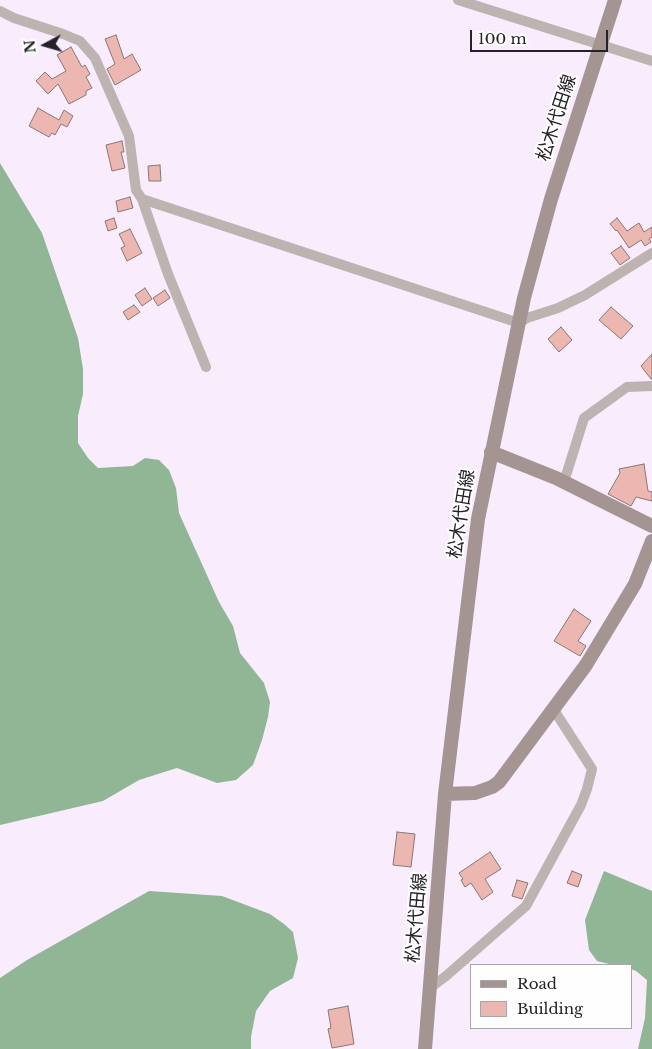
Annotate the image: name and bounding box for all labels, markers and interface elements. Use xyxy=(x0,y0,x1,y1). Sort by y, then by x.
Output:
north arrow xyxy=(20,20,70,70)
scale bar xyxy=(472,20,610,52)
text: 100 m xyxy=(478,29,527,48)
text: N xyxy=(20,39,40,54)
street label: 松木代田線 xyxy=(533,72,581,164)
street label: 松木代田線 xyxy=(444,468,480,560)
street label: 松木代田線 xyxy=(402,872,432,964)
legend xyxy=(470,964,632,1029)
text: Road xyxy=(517,974,557,993)
text: Building xyxy=(517,999,583,1018)

